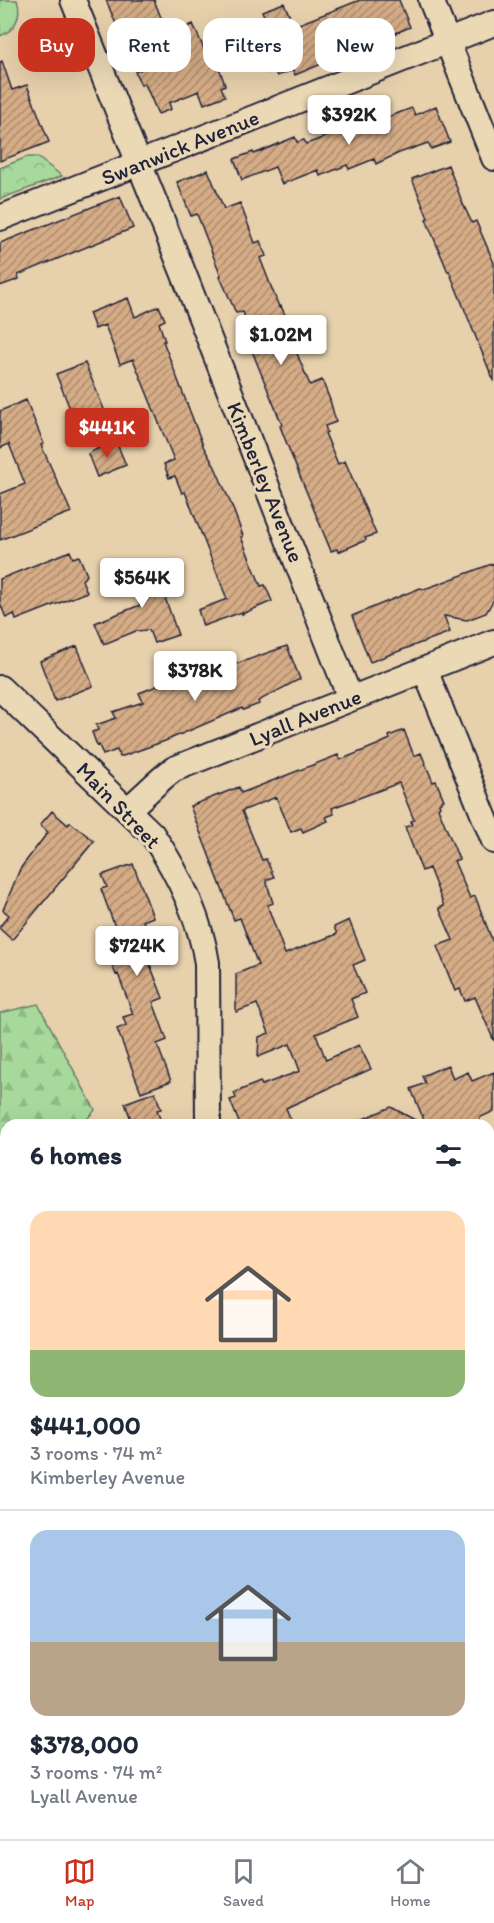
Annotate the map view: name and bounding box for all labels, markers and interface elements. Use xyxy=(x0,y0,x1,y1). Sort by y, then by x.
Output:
chip: Buy xyxy=(18,18,95,72)
chip: Rent xyxy=(107,18,191,72)
chip: Filters xyxy=(203,18,303,72)
chip: New xyxy=(315,18,395,72)
pin: $392K xyxy=(307,95,391,146)
text: $392K xyxy=(322,102,376,126)
street label: Swanwick Avenue xyxy=(98,104,263,191)
pin: $1.02M xyxy=(232,315,330,366)
text: $1.02M xyxy=(250,322,312,346)
street label: Kimberley Avenue xyxy=(221,398,310,566)
pin: $441K xyxy=(65,408,149,459)
text: $441K xyxy=(79,415,135,439)
pin: $564K xyxy=(100,558,184,609)
text: $564K xyxy=(114,565,170,589)
pin: $378K xyxy=(153,651,237,702)
text: $378K xyxy=(168,658,222,682)
street label: Lyall Avenue xyxy=(245,683,365,752)
street label: Main Street xyxy=(71,756,167,854)
pin: $724K xyxy=(95,926,179,977)
text: $724K xyxy=(109,933,165,957)
text: 6 homes xyxy=(30,1139,122,1171)
icon: filters xyxy=(432,1139,465,1172)
icon: home xyxy=(194,1250,302,1358)
text: $441,000 xyxy=(30,1409,141,1441)
text: 3 rooms · 74 m² xyxy=(30,1441,162,1465)
text: Kimberley Avenue xyxy=(30,1465,185,1489)
icon: home xyxy=(194,1569,302,1677)
text: $378,000 xyxy=(30,1728,139,1760)
text: 3 rooms · 74 m² xyxy=(30,1760,162,1784)
text: Lyall Avenue xyxy=(30,1784,138,1808)
tab: Map xyxy=(63,1855,96,1910)
tab: Saved xyxy=(223,1855,264,1910)
tab: Home xyxy=(390,1855,431,1910)

